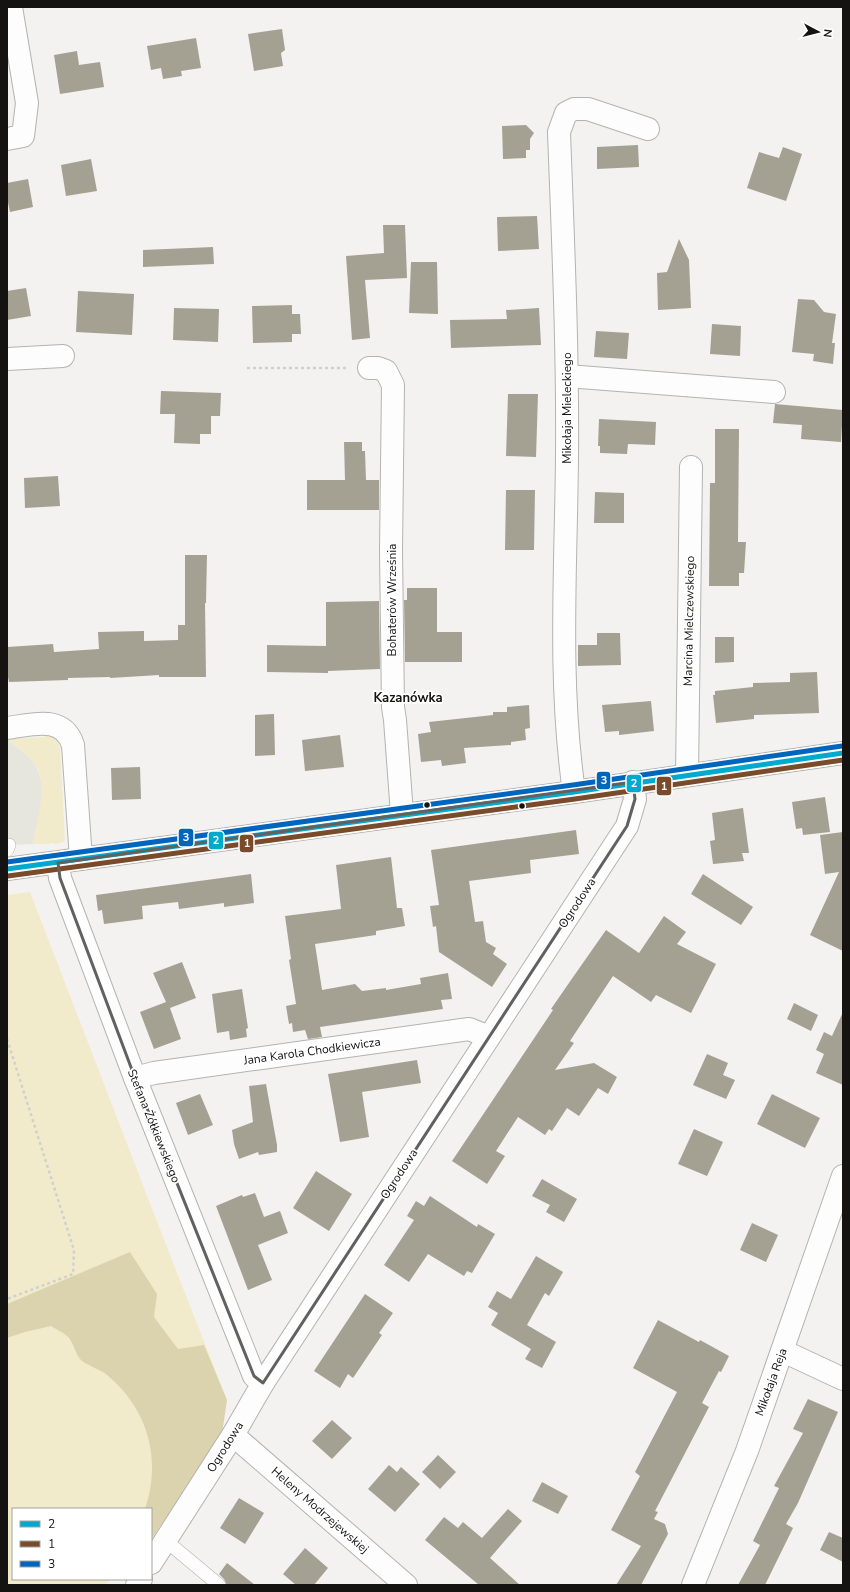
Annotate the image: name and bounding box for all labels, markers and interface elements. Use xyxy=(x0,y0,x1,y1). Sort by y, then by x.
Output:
north arrow xyxy=(798,12,838,52)
text: N xyxy=(819,28,835,38)
street label: Mikołaja Mieleckiego xyxy=(559,352,575,464)
street label: Bohaterów Września xyxy=(384,544,400,656)
street label: Marcina Mielczewskiego xyxy=(680,555,698,686)
district label: Kazanówka xyxy=(373,689,443,707)
line badge: 3 xyxy=(596,771,611,790)
text: 3 xyxy=(601,773,607,788)
line badge: 2 xyxy=(626,774,642,793)
text: 2 xyxy=(631,776,638,791)
line badge: 1 xyxy=(656,776,672,796)
text: 1 xyxy=(661,779,667,794)
unlabelled marker xyxy=(422,800,432,810)
unlabelled marker xyxy=(517,801,527,811)
line badge: 3 xyxy=(178,828,194,847)
text: 3 xyxy=(183,830,189,845)
line badge: 2 xyxy=(208,831,224,850)
text: 2 xyxy=(213,833,220,848)
line badge: 1 xyxy=(239,834,254,853)
text: 1 xyxy=(244,836,250,851)
street label: Ogrodowa xyxy=(555,875,599,931)
street label: Jana Karola Chodkiewicza xyxy=(241,1033,382,1069)
street label: Stefana Żółkiewskiego xyxy=(124,1067,184,1186)
street label: Ogrodowa xyxy=(377,1146,421,1202)
street label: Mikołaja Reja xyxy=(751,1346,791,1418)
street label: Ogrodowa xyxy=(203,1419,247,1475)
street label: Heleny Modrzejewskiej xyxy=(268,1463,372,1557)
legend xyxy=(12,1508,152,1580)
text: 2 xyxy=(48,1516,55,1532)
text: 1 xyxy=(48,1536,55,1552)
text: 3 xyxy=(48,1556,55,1572)

